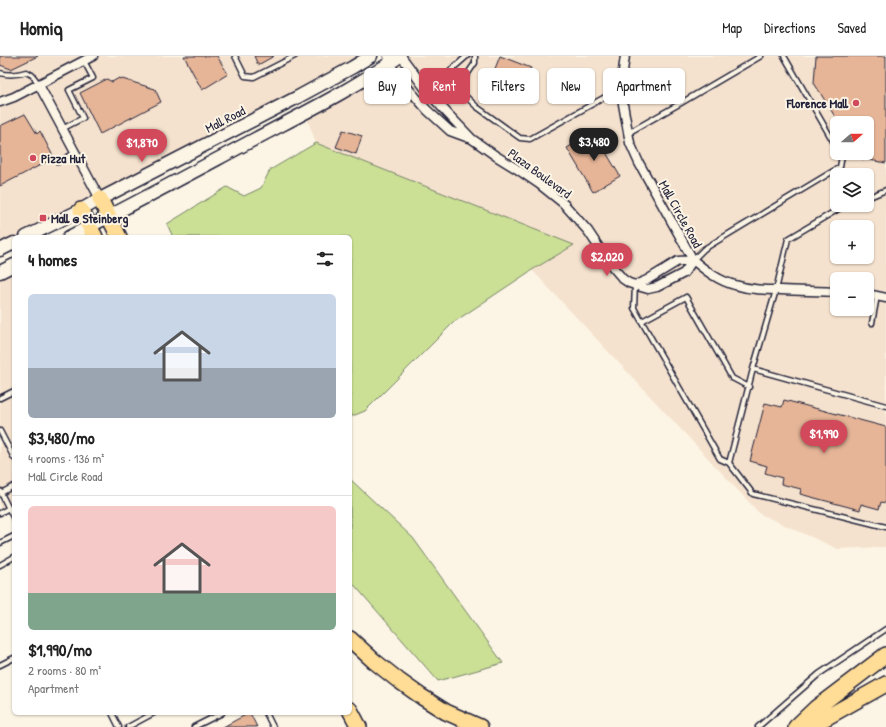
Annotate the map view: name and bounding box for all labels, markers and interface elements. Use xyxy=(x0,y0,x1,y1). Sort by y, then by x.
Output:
text: Homiq xyxy=(20,15,63,41)
text: Map xyxy=(722,18,742,37)
text: Directions xyxy=(764,18,815,37)
text: Saved xyxy=(837,18,866,37)
chip: Buy xyxy=(364,68,411,104)
chip: Rent xyxy=(419,68,470,104)
chip: Filters xyxy=(478,68,539,104)
chip: New xyxy=(547,68,595,104)
chip: Apartment xyxy=(603,68,685,104)
place label: Florence Mall xyxy=(786,94,848,112)
marker: Florence Mall xyxy=(851,98,861,108)
street label: Mall Road xyxy=(202,101,248,137)
north arrow xyxy=(830,116,874,160)
map controls xyxy=(830,116,874,316)
pin: $3,480 xyxy=(561,128,627,162)
pin: $1,870 xyxy=(109,129,175,163)
text: $3,480 xyxy=(578,132,610,150)
text: $1,870 xyxy=(126,133,158,151)
street label: Plaza Boulevard xyxy=(505,144,575,202)
place label: Pizza Hut xyxy=(41,149,86,167)
marker: Pizza Hut xyxy=(28,153,38,163)
button: layers xyxy=(830,168,874,212)
street label: Mall Circle Road xyxy=(655,177,707,251)
place label: Mall @ Steinberg xyxy=(51,209,129,228)
marker: Mall @ Steinberg xyxy=(38,213,48,223)
button: + xyxy=(830,220,874,264)
pin: $2,020 xyxy=(574,243,640,277)
text: $2,020 xyxy=(590,247,624,265)
text: 4 homes xyxy=(28,248,77,271)
icon: filters xyxy=(314,248,336,270)
button: − xyxy=(830,272,874,316)
icon: home xyxy=(146,320,218,392)
pin: $1,990 xyxy=(791,420,857,454)
text: $1,990 xyxy=(809,424,839,442)
text: $3,480/mo xyxy=(28,426,95,449)
text: 4 rooms · 136 m² xyxy=(28,449,104,467)
text: Mall Circle Road xyxy=(28,467,102,485)
icon: home xyxy=(146,532,218,604)
text: $1,990/mo xyxy=(28,638,92,661)
text: 2 rooms · 80 m² xyxy=(28,661,101,679)
text: Apartment xyxy=(28,679,79,697)

